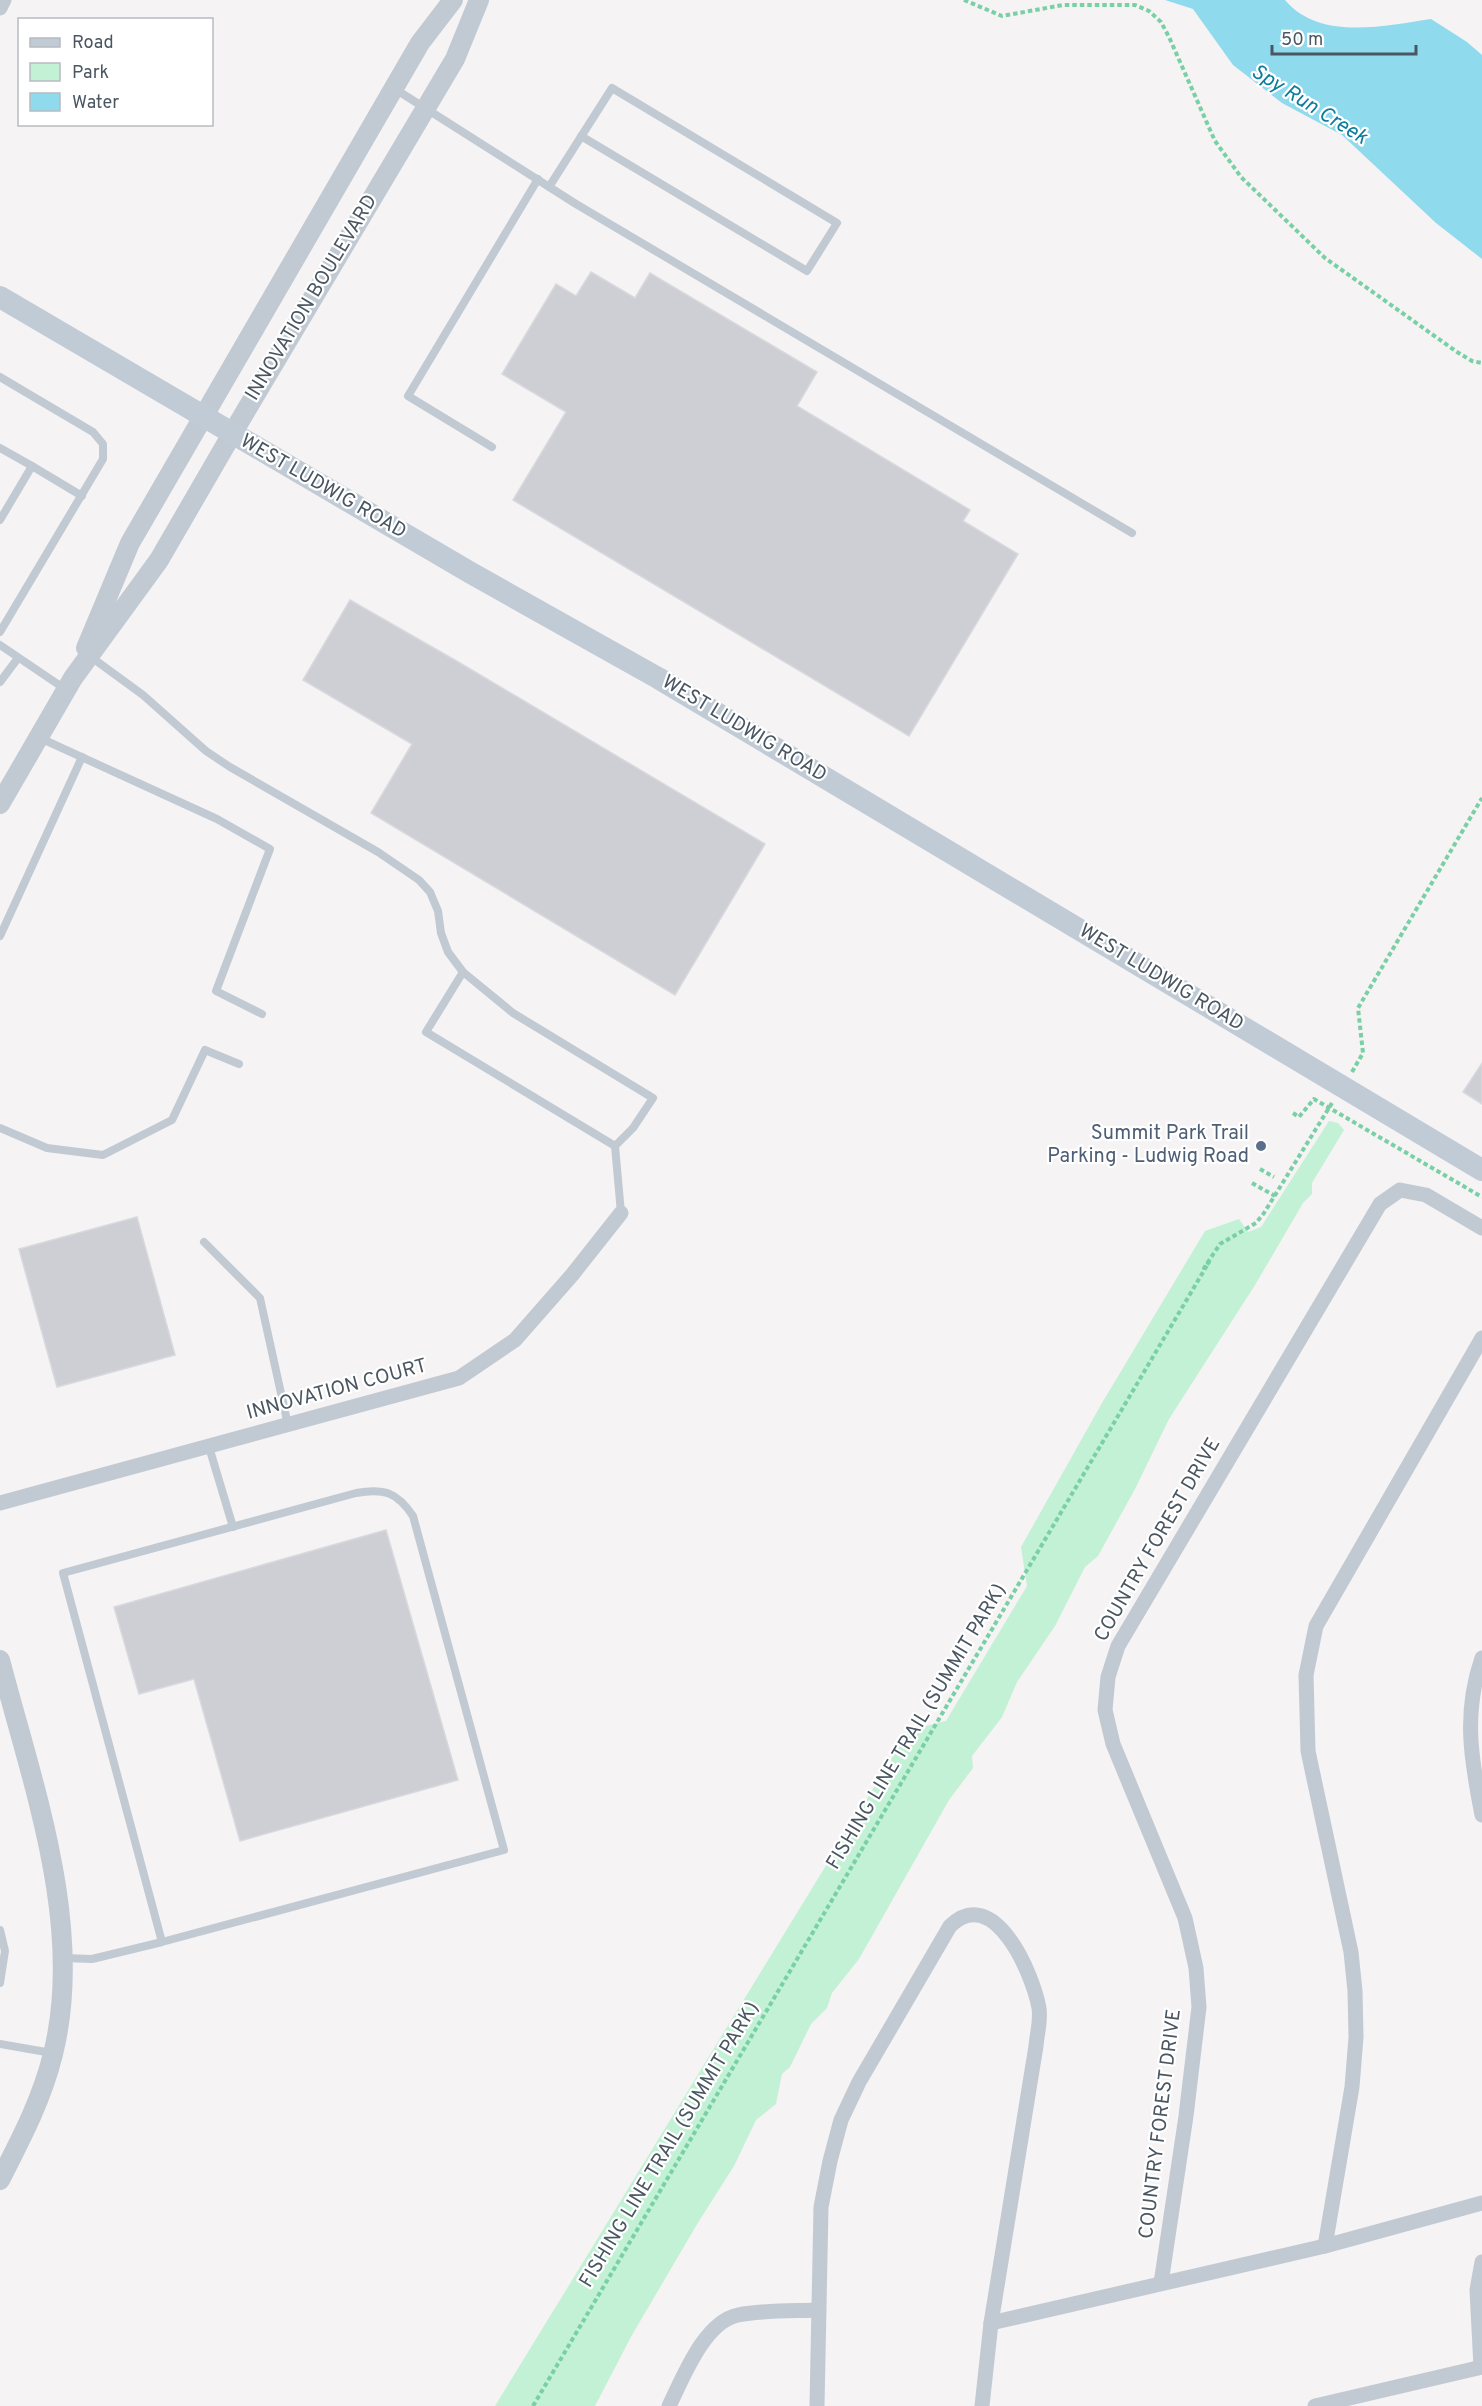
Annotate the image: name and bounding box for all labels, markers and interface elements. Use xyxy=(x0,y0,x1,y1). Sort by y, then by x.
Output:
legend xyxy=(18,18,213,126)
scale bar xyxy=(1272,18,1416,56)
text: 50 m xyxy=(1281,29,1323,52)
text: Road xyxy=(72,32,114,55)
water label: Spy Run Creek xyxy=(1246,59,1373,152)
text: Park xyxy=(72,62,109,85)
text: Water xyxy=(72,92,119,115)
street label: INNOVATION BOULEVARD xyxy=(240,190,384,406)
street label: WEST LUDWIG ROAD xyxy=(235,429,411,545)
street label: WEST LUDWIG ROAD xyxy=(657,669,831,789)
street label: WEST LUDWIG ROAD xyxy=(1074,918,1248,1038)
place label: Summit Park Trail Parking - Ludwig Road xyxy=(1047,1121,1249,1170)
marker: Summit Park Trail Parking - Ludwig Road xyxy=(1254,1139,1268,1153)
street label: INNOVATION COURT xyxy=(244,1353,430,1427)
street label: COUNTRY FOREST DRIVE xyxy=(1089,1433,1227,1647)
street label: FISHING LINE TRAIL (SUMMIT PARK) xyxy=(821,1579,1013,1875)
street label: FISHING LINE TRAIL (SUMMIT PARK) xyxy=(574,1997,766,2293)
street label: COUNTRY FOREST DRIVE xyxy=(1134,2008,1188,2240)

